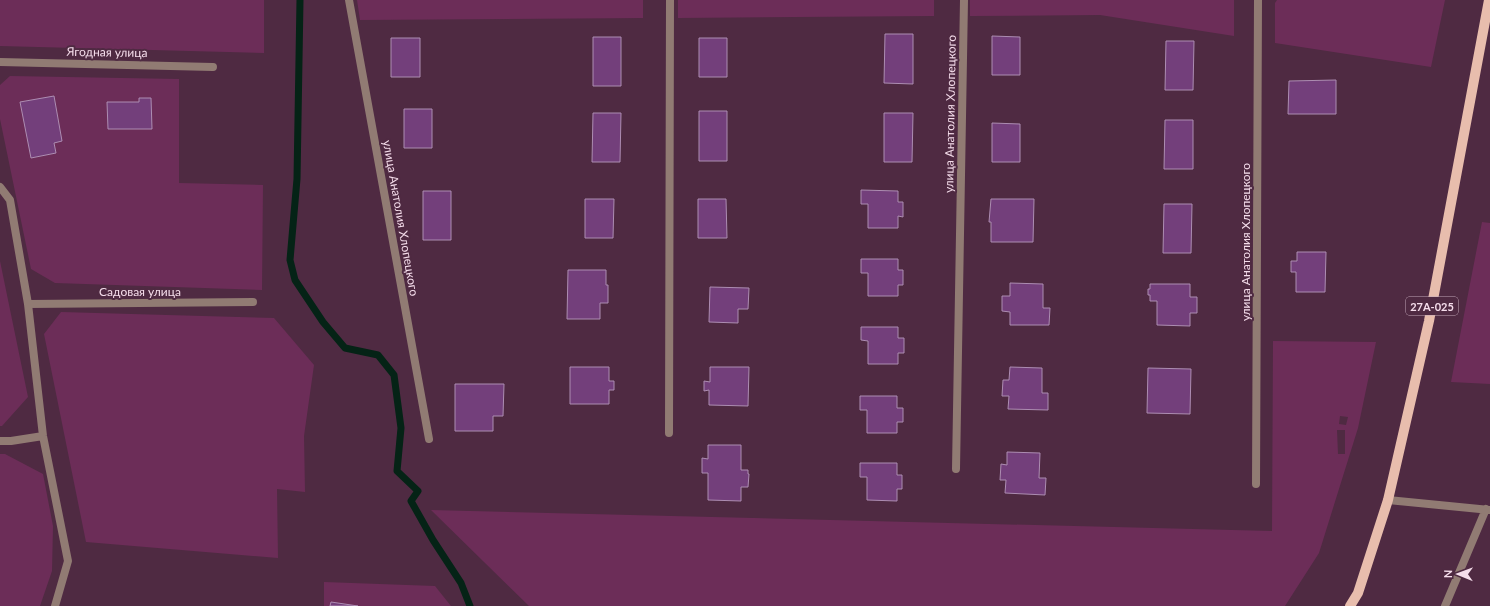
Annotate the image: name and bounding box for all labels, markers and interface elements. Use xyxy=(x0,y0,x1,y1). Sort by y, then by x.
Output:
street label: улица Анатолия Хлопецкого xyxy=(941,35,959,193)
street label: Ягодная улица xyxy=(65,44,148,60)
street label: улица Анатолия Хлопецкого xyxy=(380,139,422,297)
street label: улица Анатолия Хлопецкого xyxy=(1238,163,1253,321)
street label: Садовая улица xyxy=(99,284,181,299)
road number: 27А-025 xyxy=(1406,297,1458,315)
north arrow xyxy=(1438,554,1478,594)
text: N xyxy=(1441,569,1454,578)

